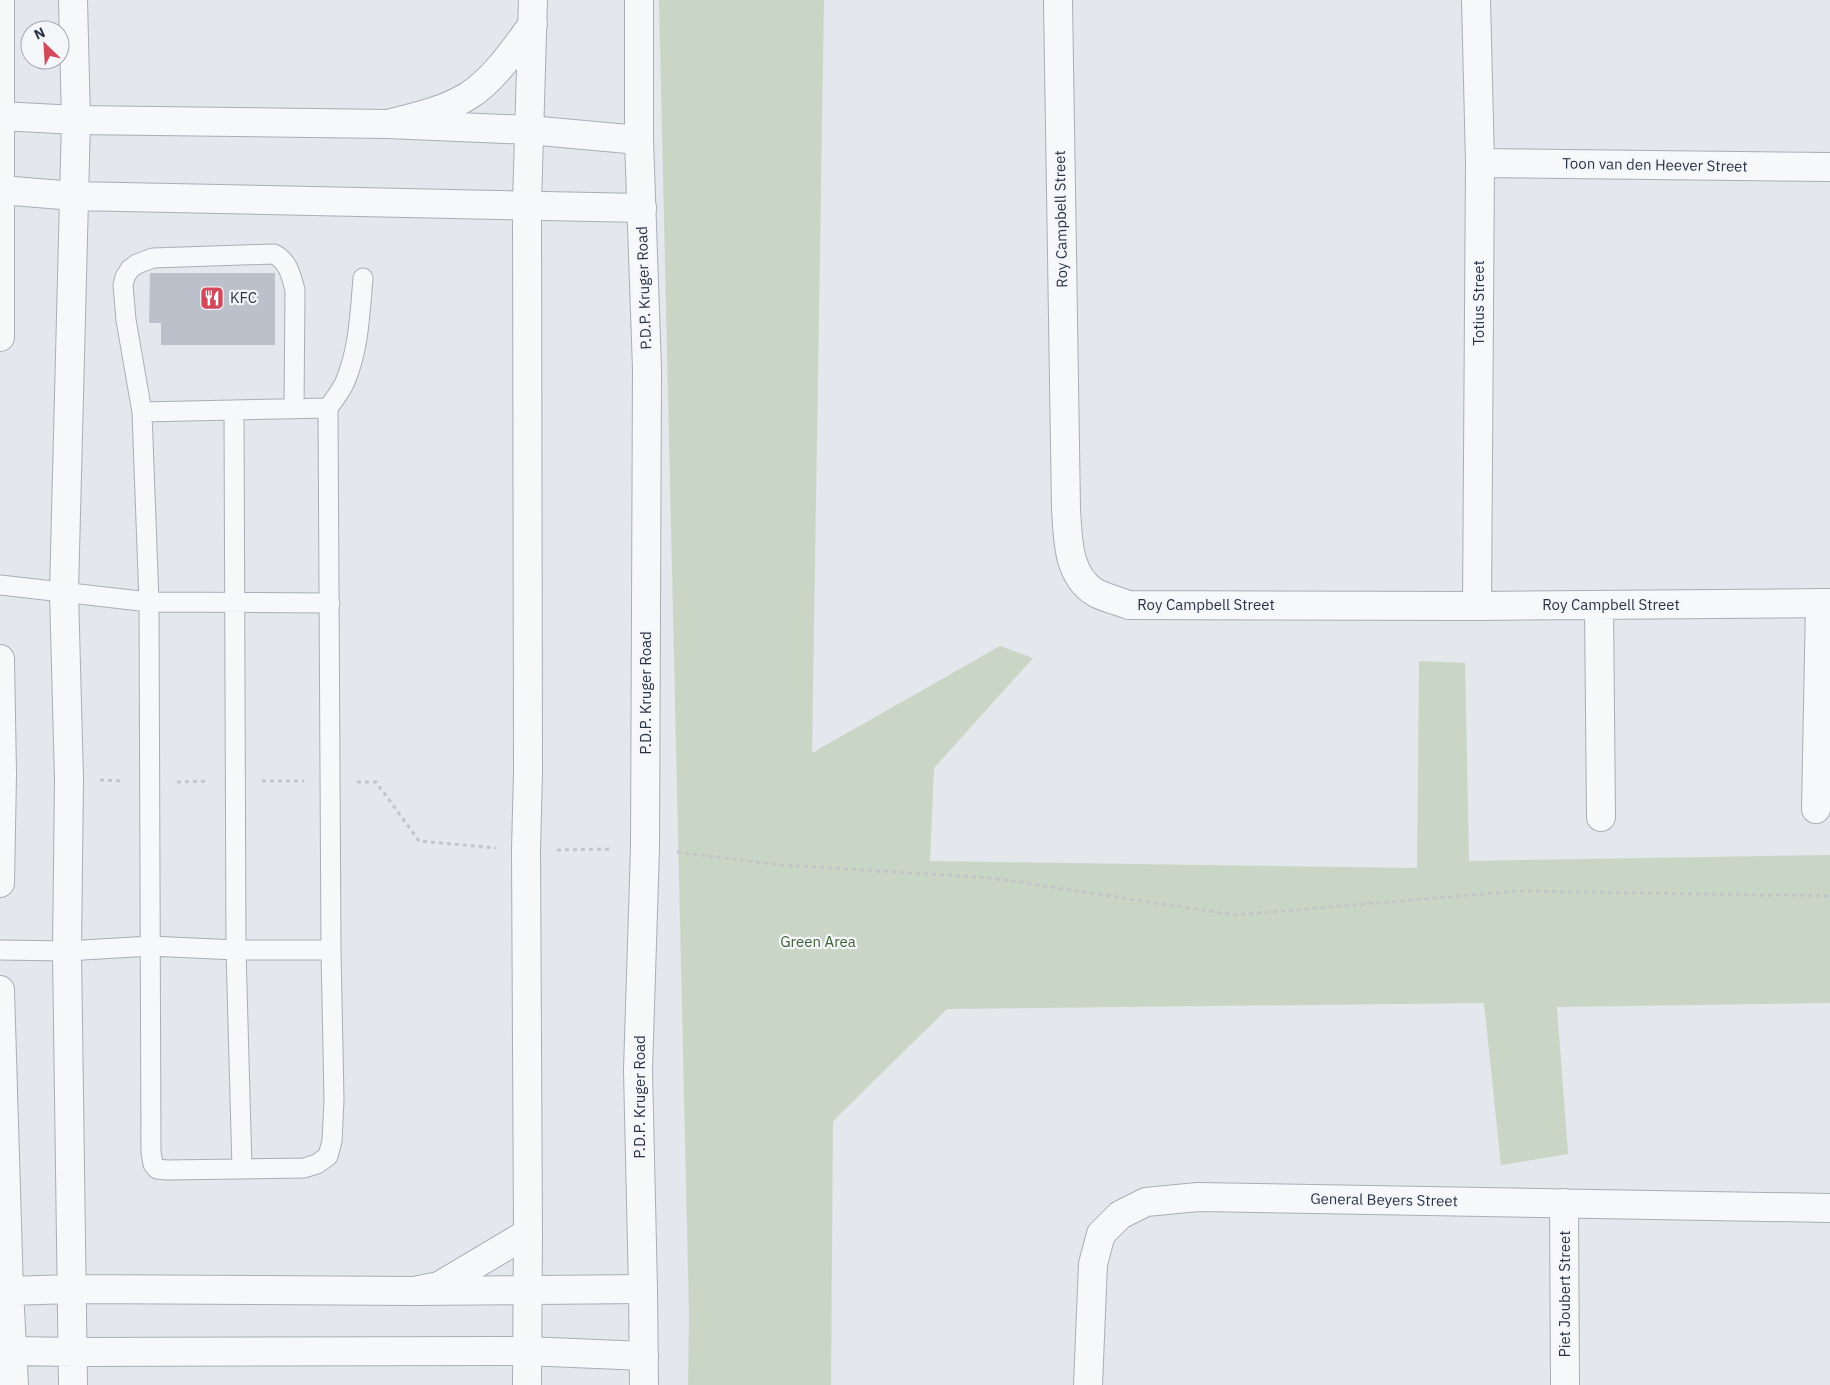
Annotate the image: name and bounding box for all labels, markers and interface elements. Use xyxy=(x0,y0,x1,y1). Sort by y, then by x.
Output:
north arrow xyxy=(20,20,70,70)
text: N xyxy=(31,23,48,44)
street label: Roy Campbell Street xyxy=(1050,150,1071,288)
street label: Toon van den Heever Street xyxy=(1562,153,1748,176)
street label: P.D.P. Kruger Road xyxy=(632,226,655,350)
street label: Totius Street xyxy=(1469,260,1488,346)
restaurant icon: KFC xyxy=(199,285,225,311)
place label: KFC xyxy=(230,288,257,307)
street label: Roy Campbell Street xyxy=(1137,595,1275,614)
street label: Roy Campbell Street xyxy=(1542,595,1680,614)
street label: P.D.P. Kruger Road xyxy=(636,631,655,755)
park label: Green Area xyxy=(780,932,856,951)
street label: P.D.P. Kruger Road xyxy=(630,1035,649,1159)
street label: General Beyers Street xyxy=(1310,1189,1458,1210)
street label: Piet Joubert Street xyxy=(1555,1231,1574,1357)

